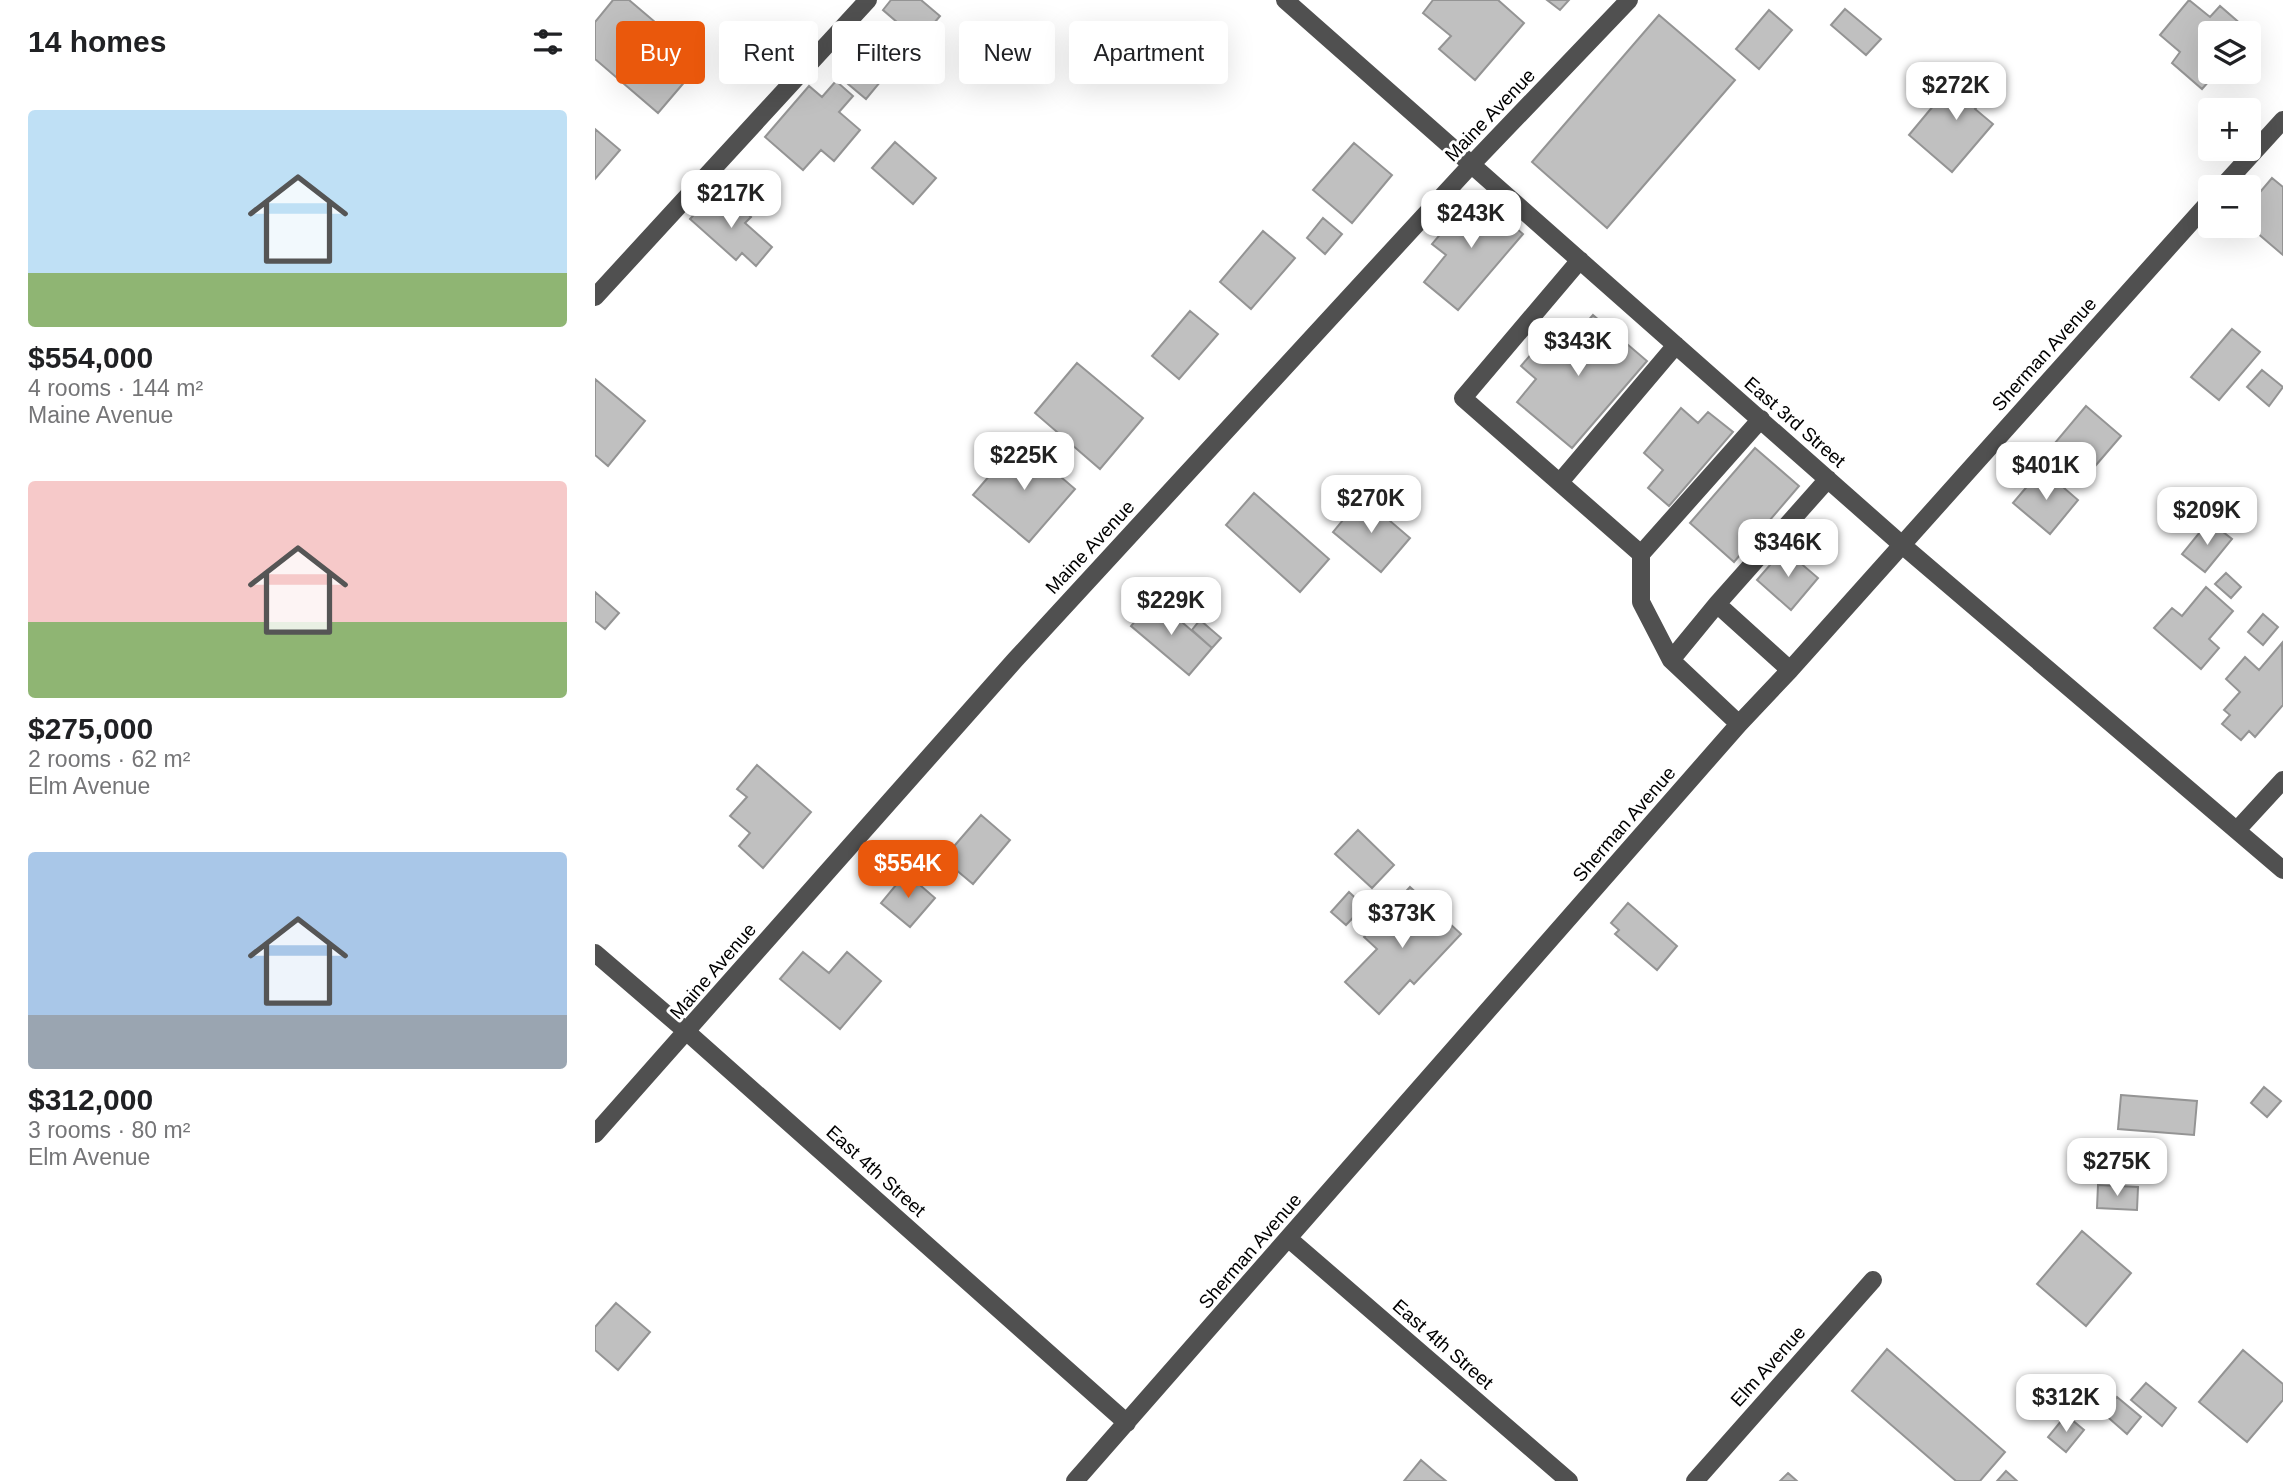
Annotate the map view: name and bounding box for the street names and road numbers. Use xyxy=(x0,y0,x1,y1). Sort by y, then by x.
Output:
street label: Maine Avenue xyxy=(1441,65,1539,165)
street label: Sherman Avenue xyxy=(1988,293,2100,415)
street label: East 3rd Street xyxy=(1740,373,1850,472)
street label: Maine Avenue xyxy=(1041,496,1139,598)
street label: Sherman Avenue xyxy=(1568,762,1680,886)
street label: Maine Avenue xyxy=(666,919,760,1023)
street label: East 4th Street xyxy=(822,1121,930,1221)
street label: Sherman Avenue xyxy=(1194,1189,1306,1313)
street label: East 4th Street xyxy=(1389,1295,1498,1394)
street label: Elm Avenue xyxy=(1726,1321,1810,1411)

